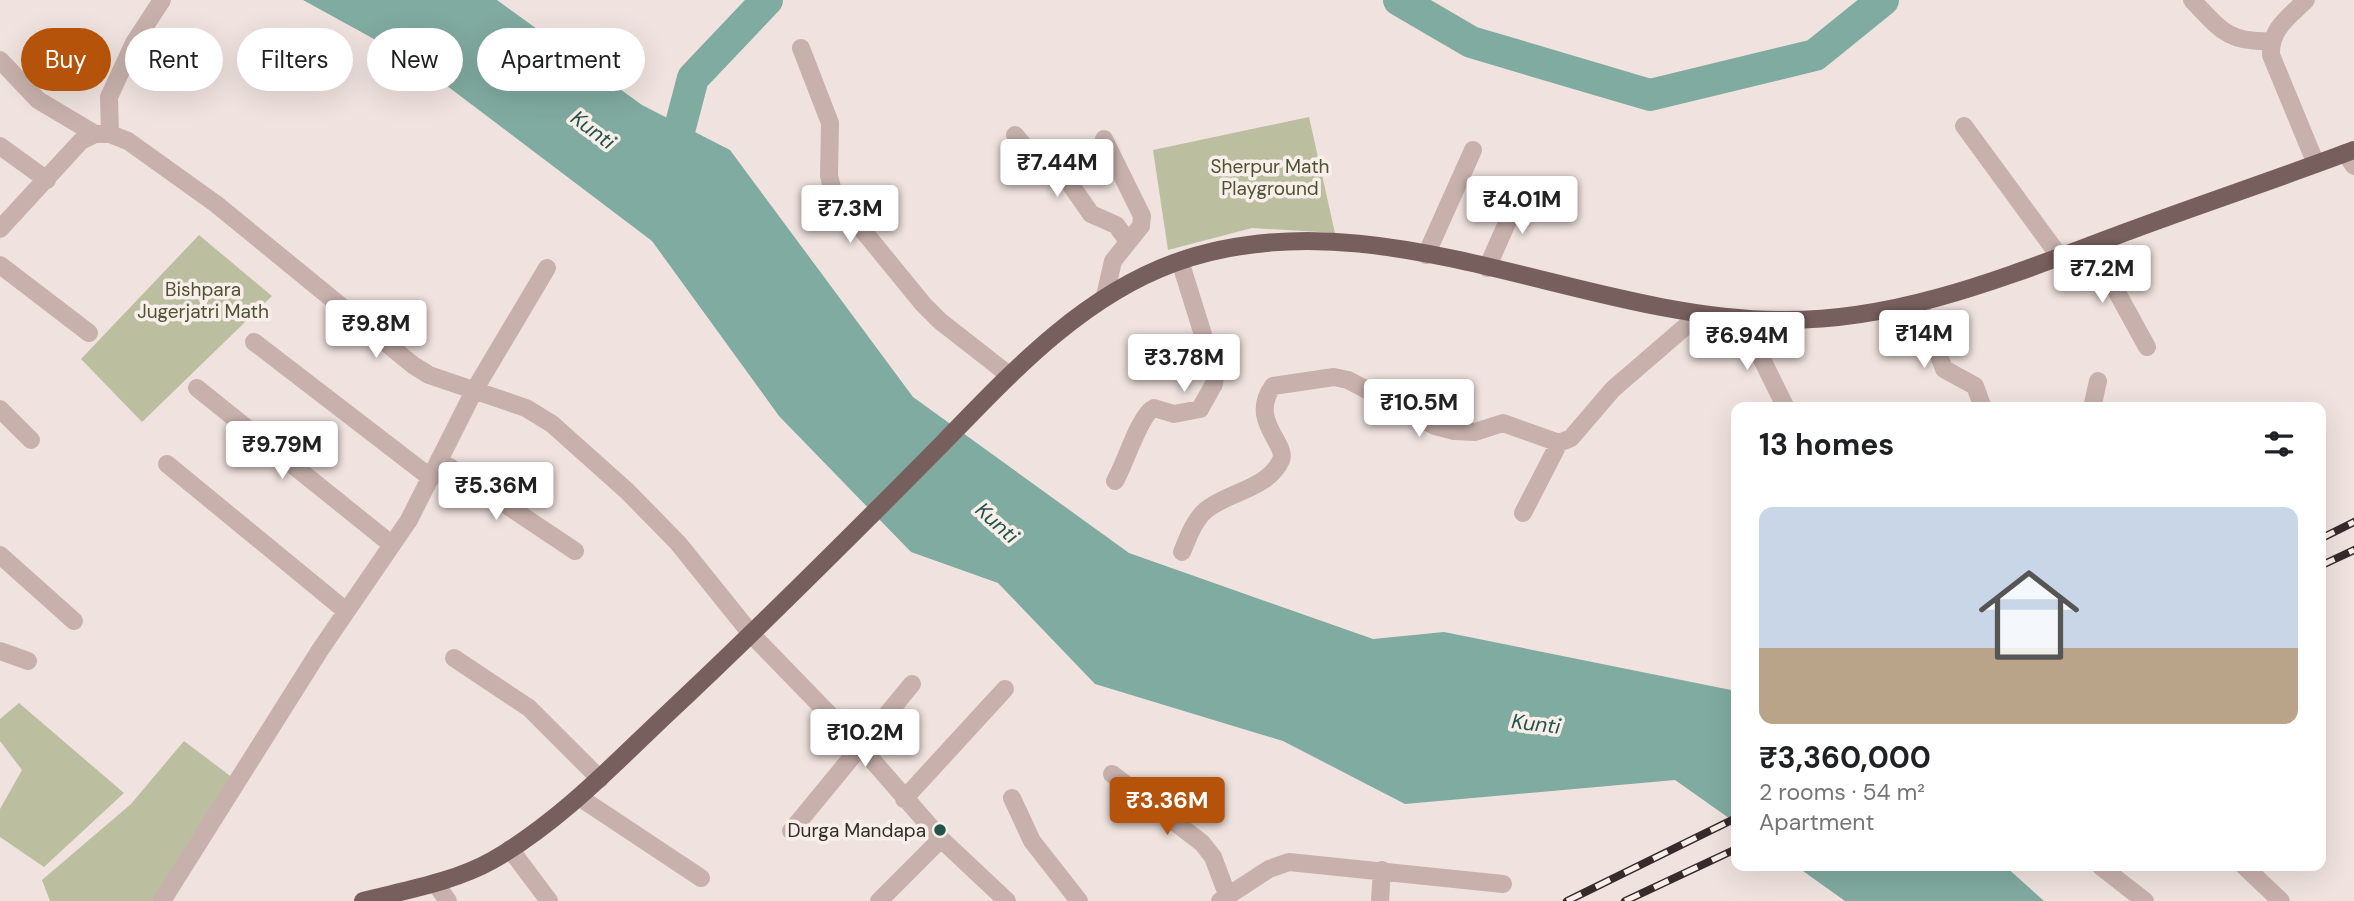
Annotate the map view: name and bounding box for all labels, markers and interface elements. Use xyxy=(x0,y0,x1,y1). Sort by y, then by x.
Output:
chip: Buy xyxy=(21,28,111,91)
chip: Rent xyxy=(125,28,223,91)
chip: Filters xyxy=(237,28,353,91)
chip: New xyxy=(367,28,463,91)
chip: Apartment xyxy=(477,28,645,91)
water label: Kunti xyxy=(565,104,622,157)
pin: ₹7.44M xyxy=(1000,140,1114,199)
text: ₹7.44M xyxy=(1016,147,1098,177)
park label: Sherpur Math Playground xyxy=(1210,154,1330,201)
pin: ₹4.01M xyxy=(1465,176,1579,236)
text: ₹4.01M xyxy=(1483,184,1561,214)
pin: ₹7.3M xyxy=(801,186,899,245)
text: ₹7.3M xyxy=(817,193,883,223)
pin: ₹7.2M xyxy=(2053,246,2151,305)
text: ₹7.2M xyxy=(2070,253,2134,283)
park label: Bishpara Jugerjatri Math xyxy=(137,277,269,324)
pin: ₹9.8M xyxy=(327,300,425,360)
text: ₹9.8M xyxy=(342,308,410,338)
pin: ₹14M xyxy=(1883,310,1965,370)
pin: ₹6.94M xyxy=(1690,312,1804,372)
text: ₹14M xyxy=(1895,318,1953,348)
text: ₹6.94M xyxy=(1706,320,1789,350)
pin: ₹3.78M xyxy=(1127,334,1241,394)
text: ₹3.78M xyxy=(1144,342,1224,372)
pin: ₹10.5M xyxy=(1362,380,1476,439)
text: ₹10.5M xyxy=(1380,387,1458,417)
pin: ₹9.79M xyxy=(225,421,339,481)
text: 13 homes xyxy=(1759,425,1894,464)
icon: filters xyxy=(2260,425,2298,463)
text: ₹9.79M xyxy=(242,429,322,459)
pin: ₹5.36M xyxy=(439,462,553,522)
text: ₹5.36M xyxy=(454,470,538,500)
water label: Kunti xyxy=(969,496,1025,550)
icon: home xyxy=(1966,552,2092,678)
water label: Kunti xyxy=(1510,707,1563,741)
pin: ₹10.2M xyxy=(808,710,922,769)
text: ₹10.2M xyxy=(826,717,904,747)
text: ₹3,360,000 xyxy=(1759,738,1931,777)
text: 2 rooms · 54 m² xyxy=(1759,777,1925,807)
pin: ₹3.36M xyxy=(1110,778,1224,837)
text: ₹3.36M xyxy=(1126,785,1208,815)
text: Apartment xyxy=(1759,807,1874,837)
place label: Durga Mandapa xyxy=(788,818,926,843)
marker: Durga Mandapa xyxy=(932,822,948,838)

